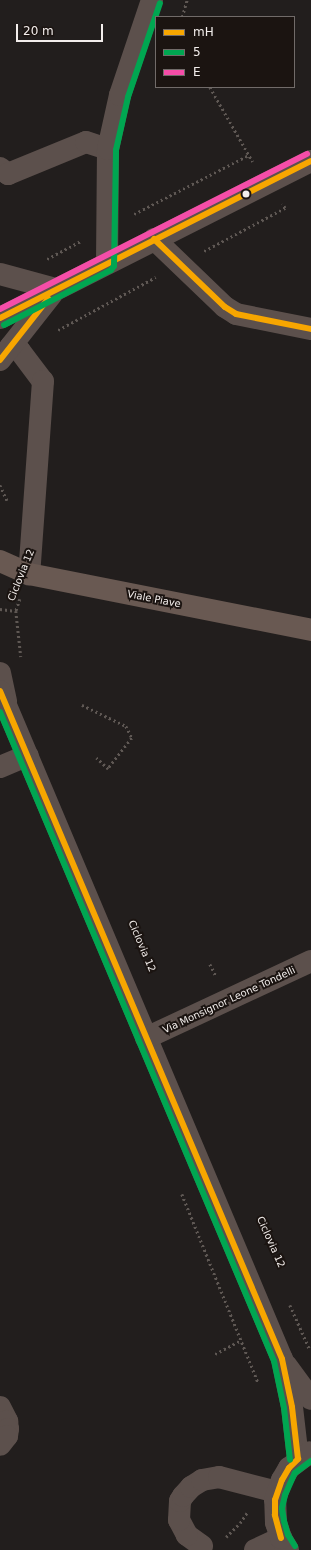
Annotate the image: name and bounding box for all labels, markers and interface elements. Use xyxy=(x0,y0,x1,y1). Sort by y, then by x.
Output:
scale bar xyxy=(18,16,105,42)
legend xyxy=(155,16,295,88)
text: 20 m xyxy=(23,24,54,38)
text: mH xyxy=(193,25,214,39)
text: 5 xyxy=(193,45,201,59)
text: E xyxy=(193,65,201,79)
unlabelled marker xyxy=(241,189,251,199)
street label: Ciclovia 12 xyxy=(5,547,37,603)
street label: Viale Piave xyxy=(126,588,182,610)
street label: Ciclovia 12 xyxy=(126,918,158,974)
street label: Via Monsignor Leone Tondelli xyxy=(161,964,297,1036)
street label: Ciclovia 12 xyxy=(254,1214,288,1270)

